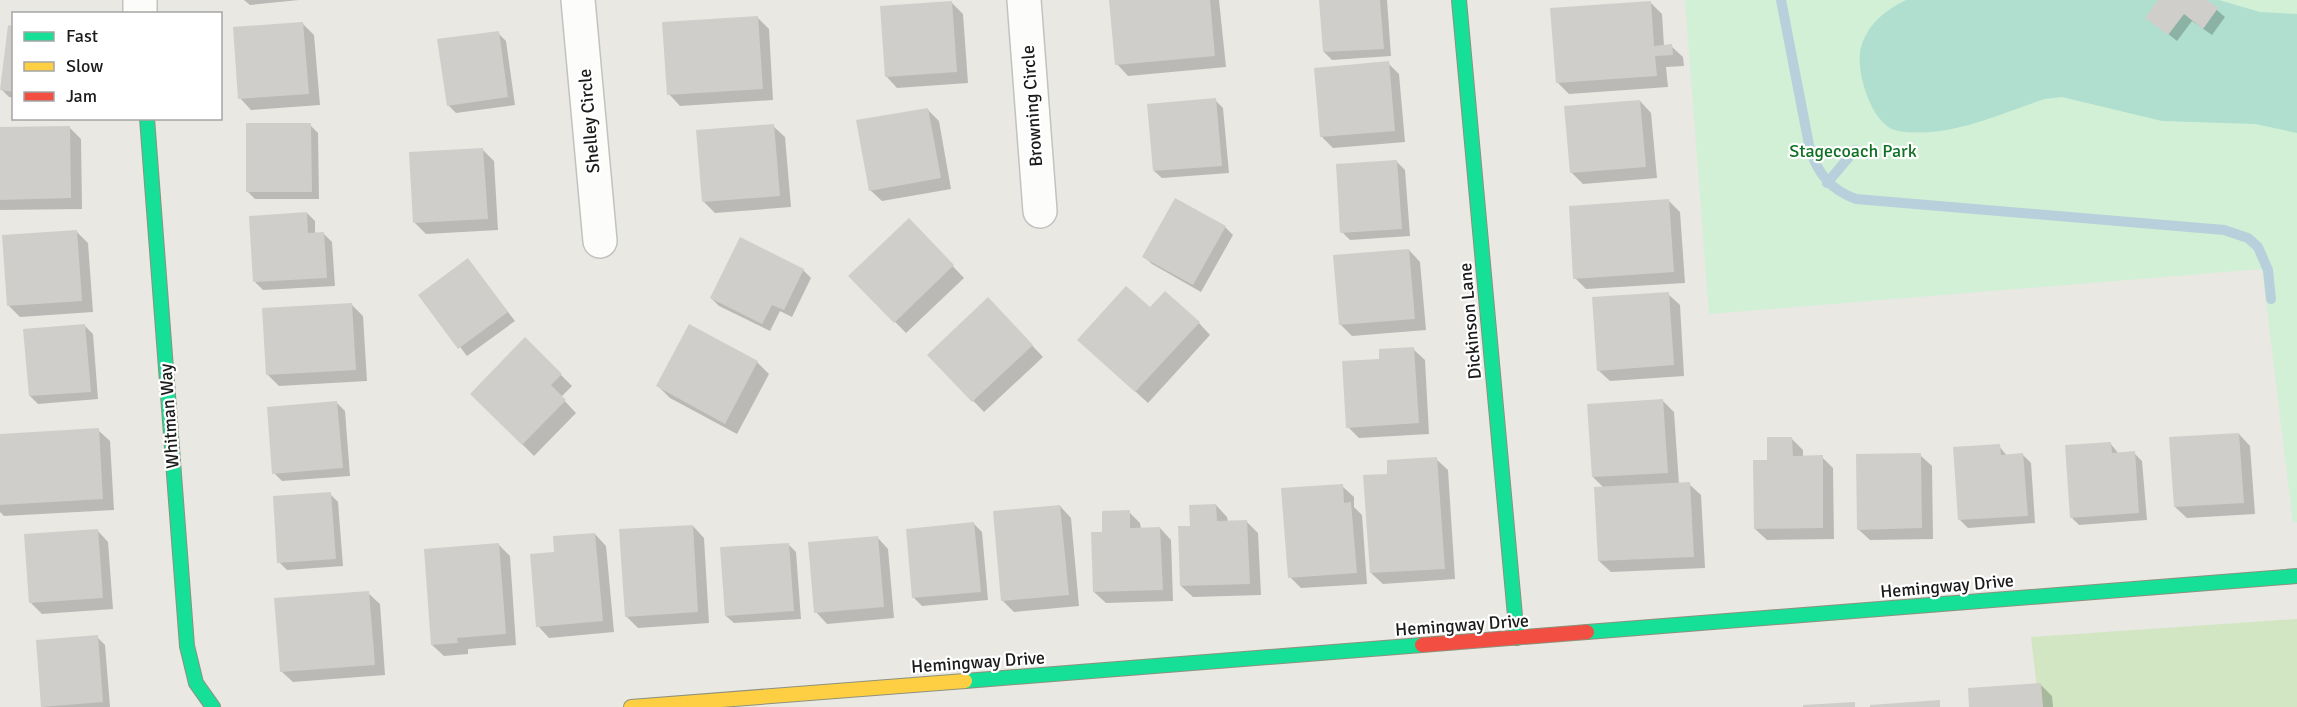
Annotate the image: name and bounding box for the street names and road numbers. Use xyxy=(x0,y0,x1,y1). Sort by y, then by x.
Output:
street label: Browning Circle xyxy=(1017,45,1047,167)
street label: Shelley Circle xyxy=(573,68,605,174)
street label: Dickinson Lane xyxy=(1454,262,1486,380)
street label: Whitman Way xyxy=(154,362,184,469)
street label: Hemingway Drive xyxy=(1879,569,2015,603)
street label: Hemingway Drive xyxy=(1394,609,1530,641)
street label: Hemingway Drive xyxy=(910,646,1046,678)

